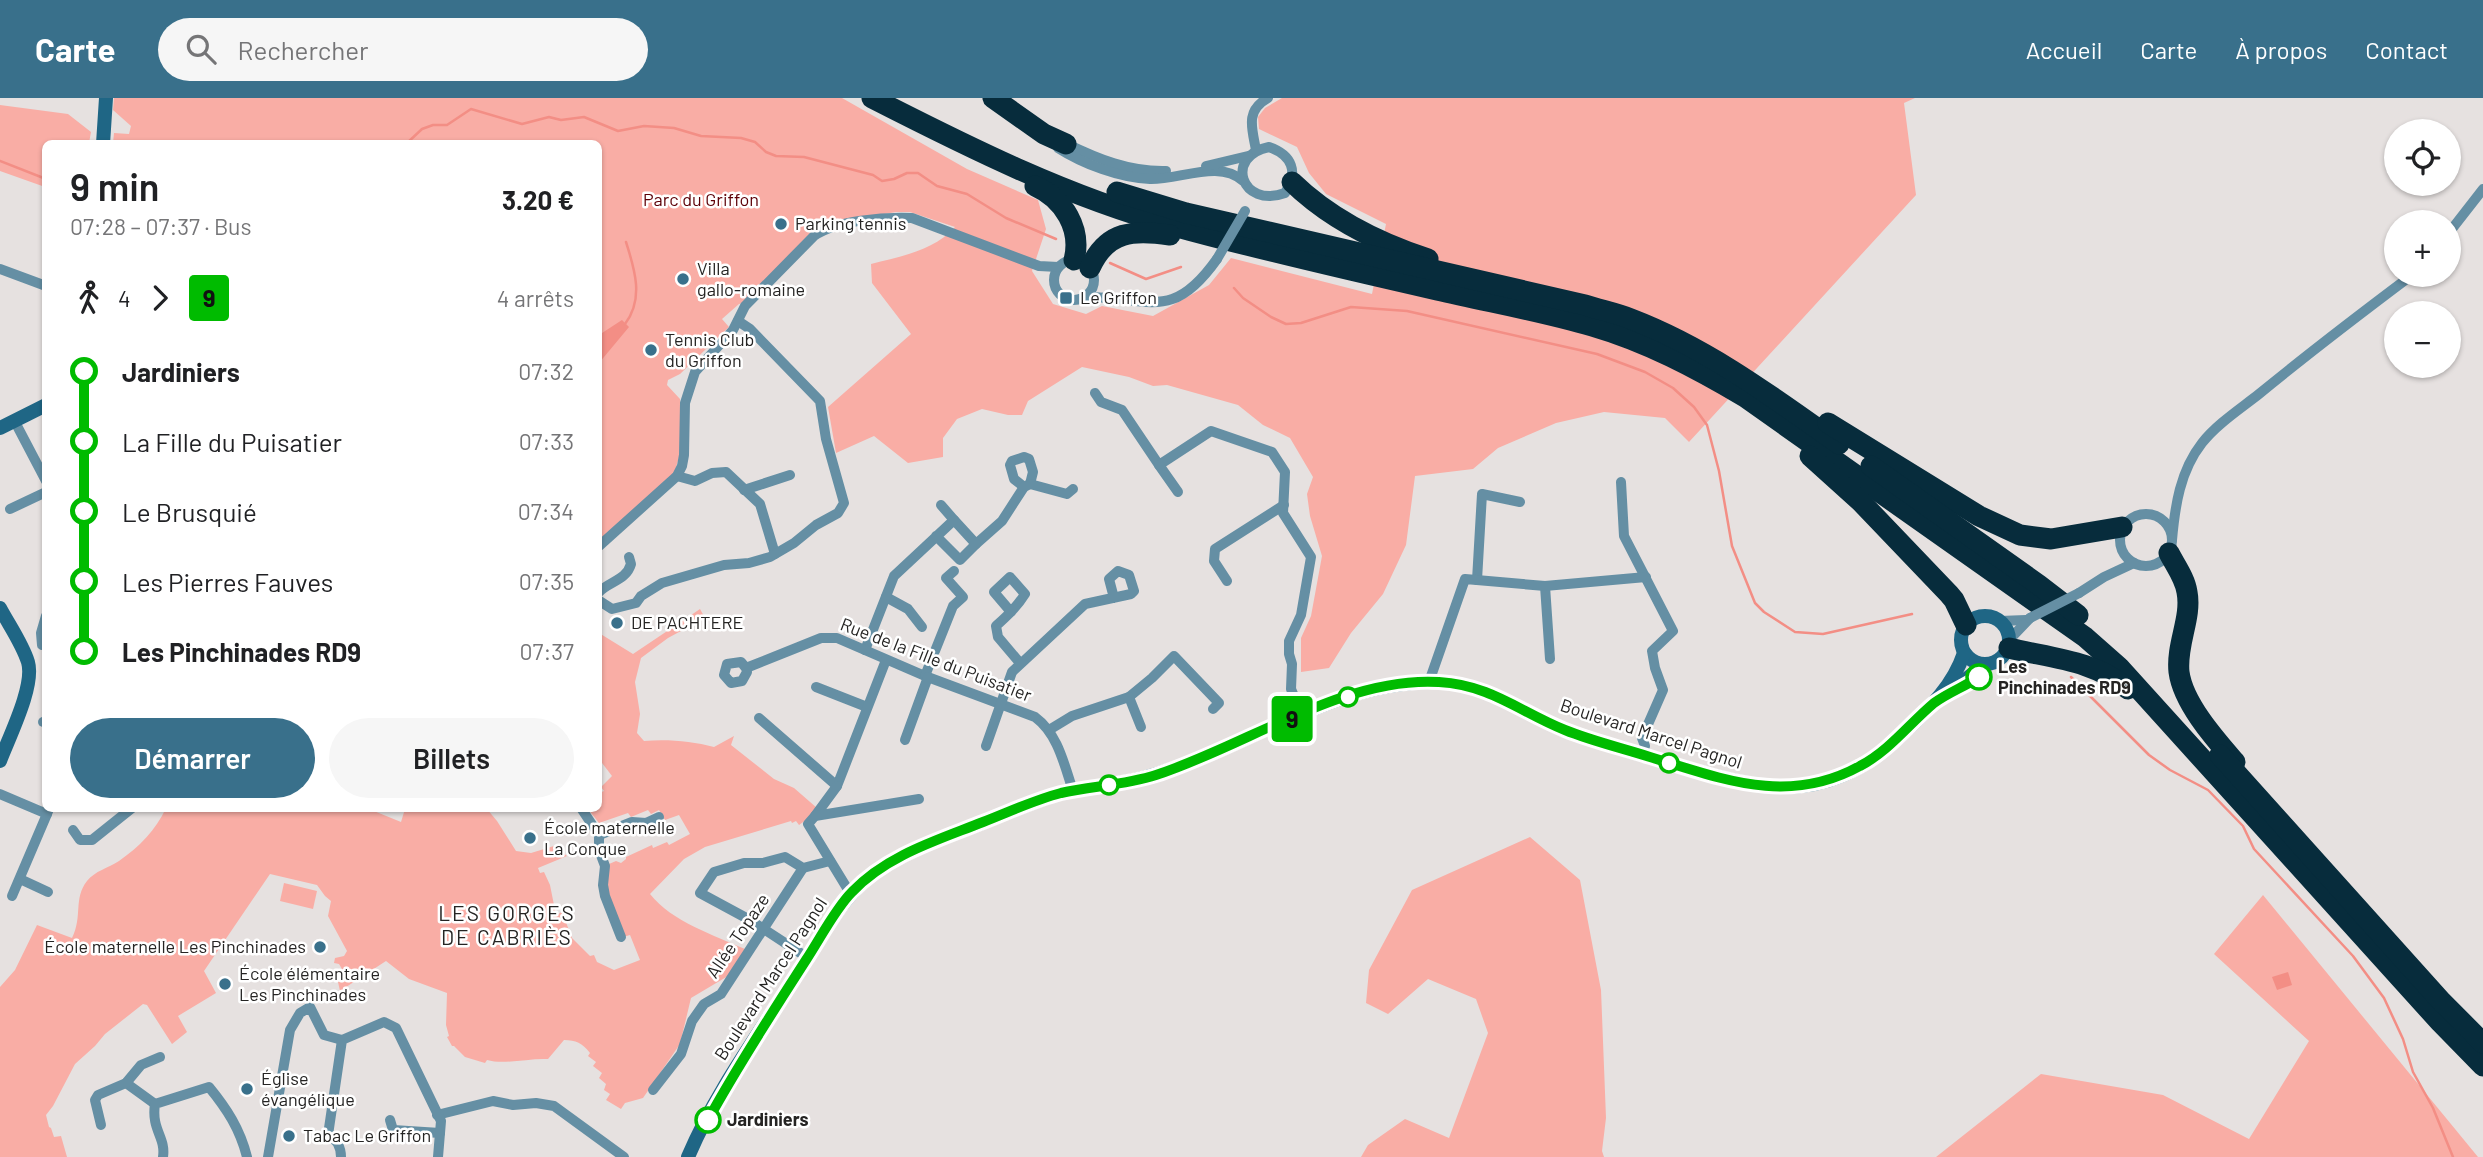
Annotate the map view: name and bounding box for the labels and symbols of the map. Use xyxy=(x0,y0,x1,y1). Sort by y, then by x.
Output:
park label: Parc du Griffon xyxy=(643,188,759,210)
place label: Parking tennis xyxy=(795,212,906,234)
marker: Parking tennis xyxy=(773,216,789,232)
place label: Villa gallo-romaine xyxy=(697,257,805,300)
marker: Villa gallo-romaine xyxy=(675,271,691,287)
place label: Le Griffon xyxy=(1080,286,1157,308)
marker: Le Griffon xyxy=(1058,290,1074,306)
place label: Tennis Club du Griffon xyxy=(665,328,754,371)
marker: Tennis Club du Griffon xyxy=(643,342,659,358)
place label: DE PACHTERE xyxy=(631,611,743,633)
street label: Rue de la Fille du Puisatier xyxy=(838,612,1036,706)
marker: DE PACHTERE xyxy=(609,615,625,631)
place label: Les Pinchinades RD9 xyxy=(1998,655,2131,698)
marker: Les Pinchinades RD9 xyxy=(1966,664,1992,690)
unlabelled marker xyxy=(1338,687,1358,707)
street label: Boulevard Marcel Pagnol xyxy=(1558,693,1745,773)
line badge: 9 xyxy=(1269,696,1315,742)
unlabelled marker xyxy=(1659,753,1679,773)
unlabelled marker xyxy=(1099,775,1119,795)
place label: École maternelle La Conque xyxy=(544,816,675,859)
marker: École maternelle La Conque xyxy=(522,830,538,846)
street label: Allée Topaze xyxy=(701,889,774,982)
street label: Boulevard Marcel Pagnol xyxy=(709,893,831,1064)
district label: LES GORGES DE CABRIÈS xyxy=(438,900,576,949)
place label: École maternelle Les Pinchinades xyxy=(44,935,306,957)
marker: École maternelle Les Pinchinades xyxy=(312,939,328,955)
place label: École élémentaire Les Pinchinades xyxy=(239,962,380,1005)
marker: École élémentaire Les Pinchinades xyxy=(217,976,233,992)
place label: Église évangélique xyxy=(261,1067,355,1110)
marker: Église évangélique xyxy=(239,1081,255,1097)
marker: Jardiniers xyxy=(695,1107,721,1133)
place label: Jardiniers xyxy=(727,1108,809,1130)
place label: Tabac Le Griffon xyxy=(303,1124,431,1146)
marker: Tabac Le Griffon xyxy=(281,1128,297,1144)

